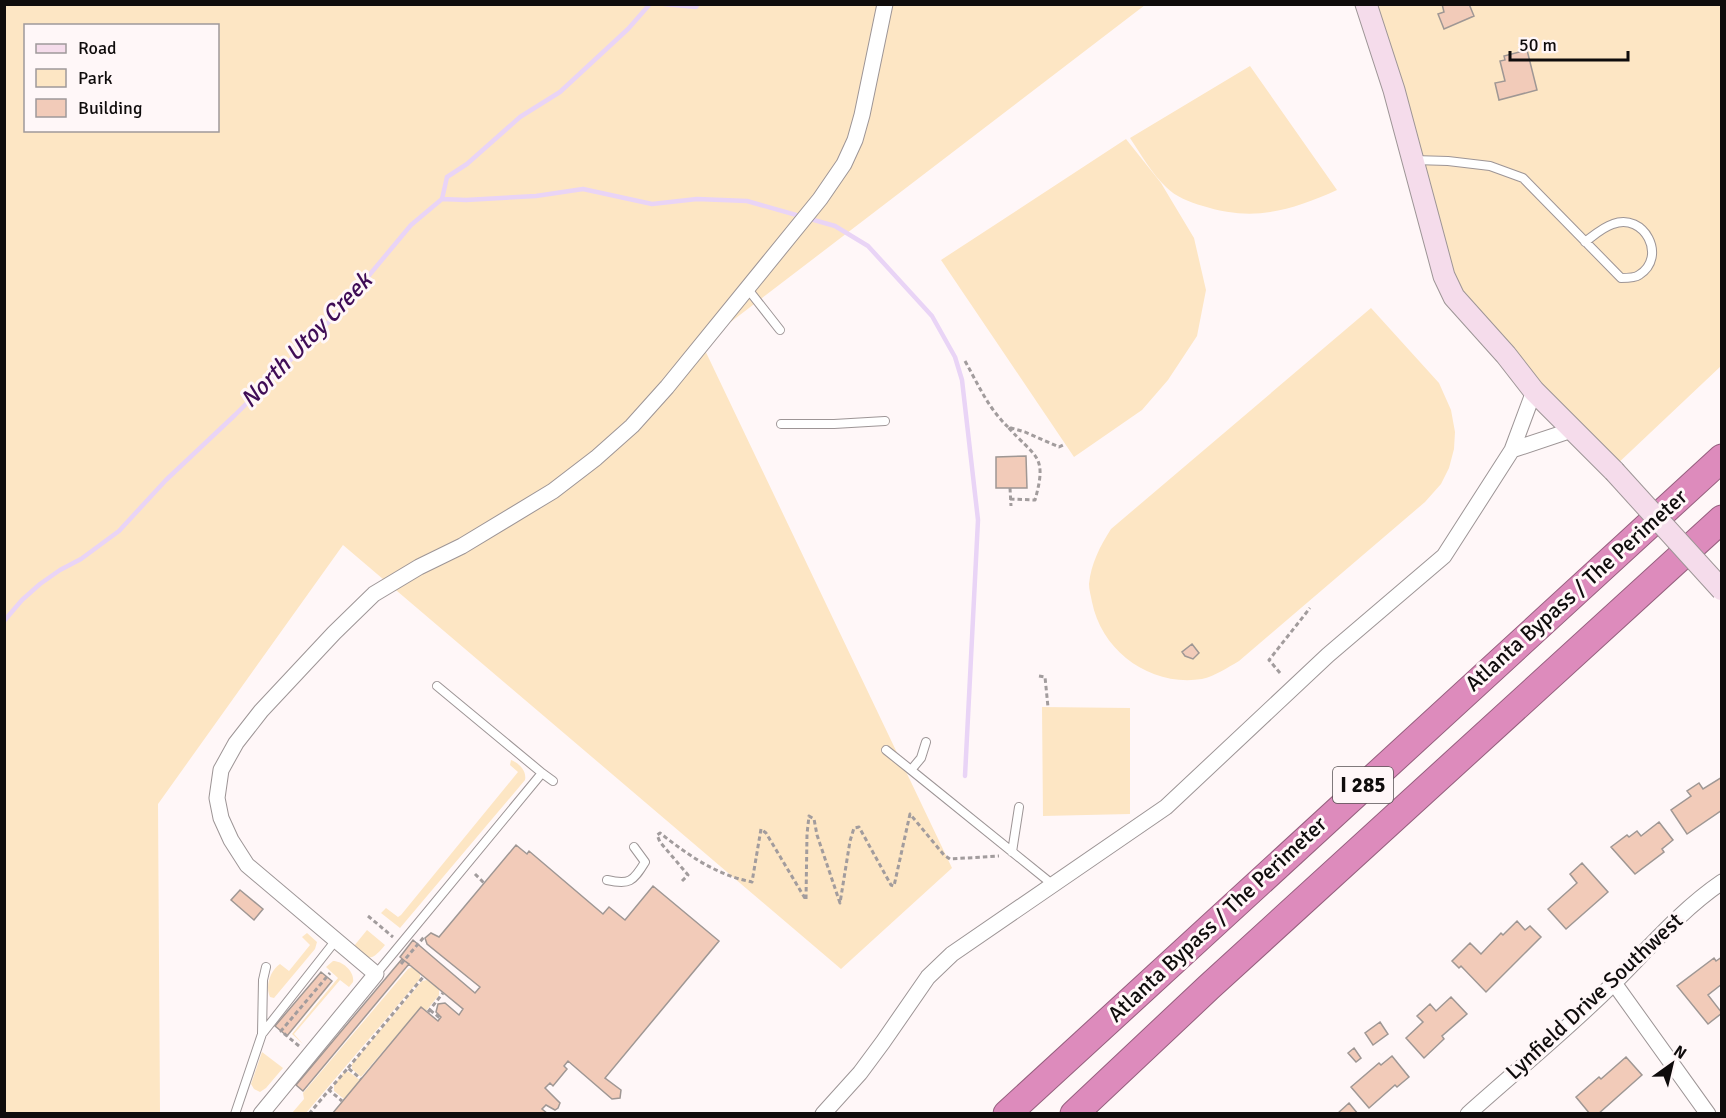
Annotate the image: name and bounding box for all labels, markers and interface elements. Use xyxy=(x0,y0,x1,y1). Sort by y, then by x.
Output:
legend xyxy=(24,24,219,132)
scale bar xyxy=(1510,24,1628,62)
text: 50 m xyxy=(1519,34,1557,56)
text: Road xyxy=(78,37,117,59)
text: Park xyxy=(78,67,113,89)
text: Building xyxy=(78,97,142,119)
water label: North Utoy Creek xyxy=(234,265,380,414)
street label: Atlanta Bypass / The Perimeter xyxy=(1459,483,1693,697)
road number: I 285 xyxy=(1333,767,1393,803)
street label: Atlanta Bypass / The Perimeter xyxy=(1102,810,1332,1028)
street label: Lynfield Drive Southwest xyxy=(1500,907,1688,1085)
north arrow xyxy=(1642,1034,1702,1094)
text: N xyxy=(1670,1041,1690,1064)

